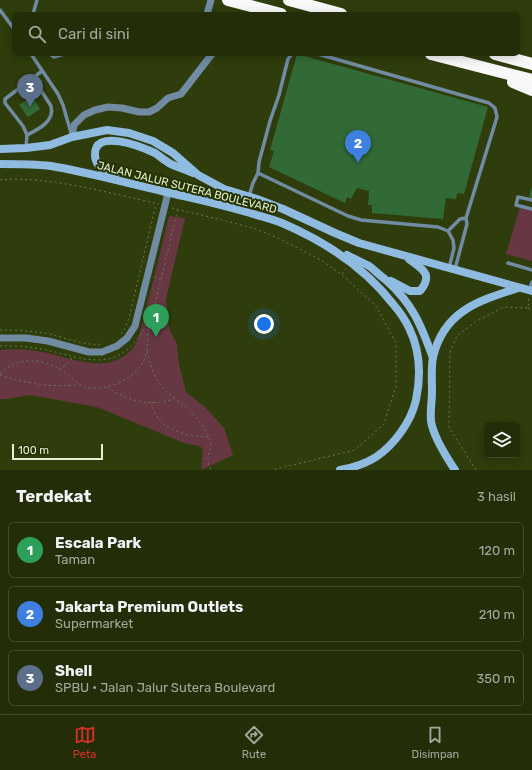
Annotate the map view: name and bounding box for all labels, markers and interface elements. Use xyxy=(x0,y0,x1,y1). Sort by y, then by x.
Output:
search box xyxy=(12,12,520,56)
icon: search xyxy=(26,23,48,45)
text: Cari di sini xyxy=(58,25,130,43)
pin: 3 xyxy=(17,74,43,107)
pin: 2 xyxy=(345,130,371,163)
street label: JALAN JALUR SUTERA BOULEVARD xyxy=(96,159,278,216)
pin: 1 xyxy=(143,304,169,337)
your location xyxy=(254,314,274,334)
map controls xyxy=(484,422,520,458)
button: layers xyxy=(484,422,520,458)
scale bar xyxy=(12,442,103,461)
text: 100 m xyxy=(18,444,49,457)
text: Terdekat xyxy=(16,486,91,506)
text: 3 hasil xyxy=(477,489,516,504)
text: Escala Park xyxy=(55,534,141,552)
text: 1 xyxy=(27,543,33,558)
text: 120 m xyxy=(479,543,515,558)
text: Taman xyxy=(55,552,95,567)
text: Jakarta Premium Outlets xyxy=(55,598,243,616)
text: 2 xyxy=(26,607,34,622)
text: 210 m xyxy=(479,607,515,622)
text: Supermarket xyxy=(55,616,133,631)
text: Shell xyxy=(55,662,92,680)
text: 3 xyxy=(26,671,34,686)
text: 350 m xyxy=(476,671,515,686)
text: SPBU · Jalan Jalur Sutera Boulevard xyxy=(55,680,275,695)
tab: Peta xyxy=(73,724,96,761)
tab: Rute xyxy=(242,724,266,761)
tab: Disimpan xyxy=(412,724,459,761)

